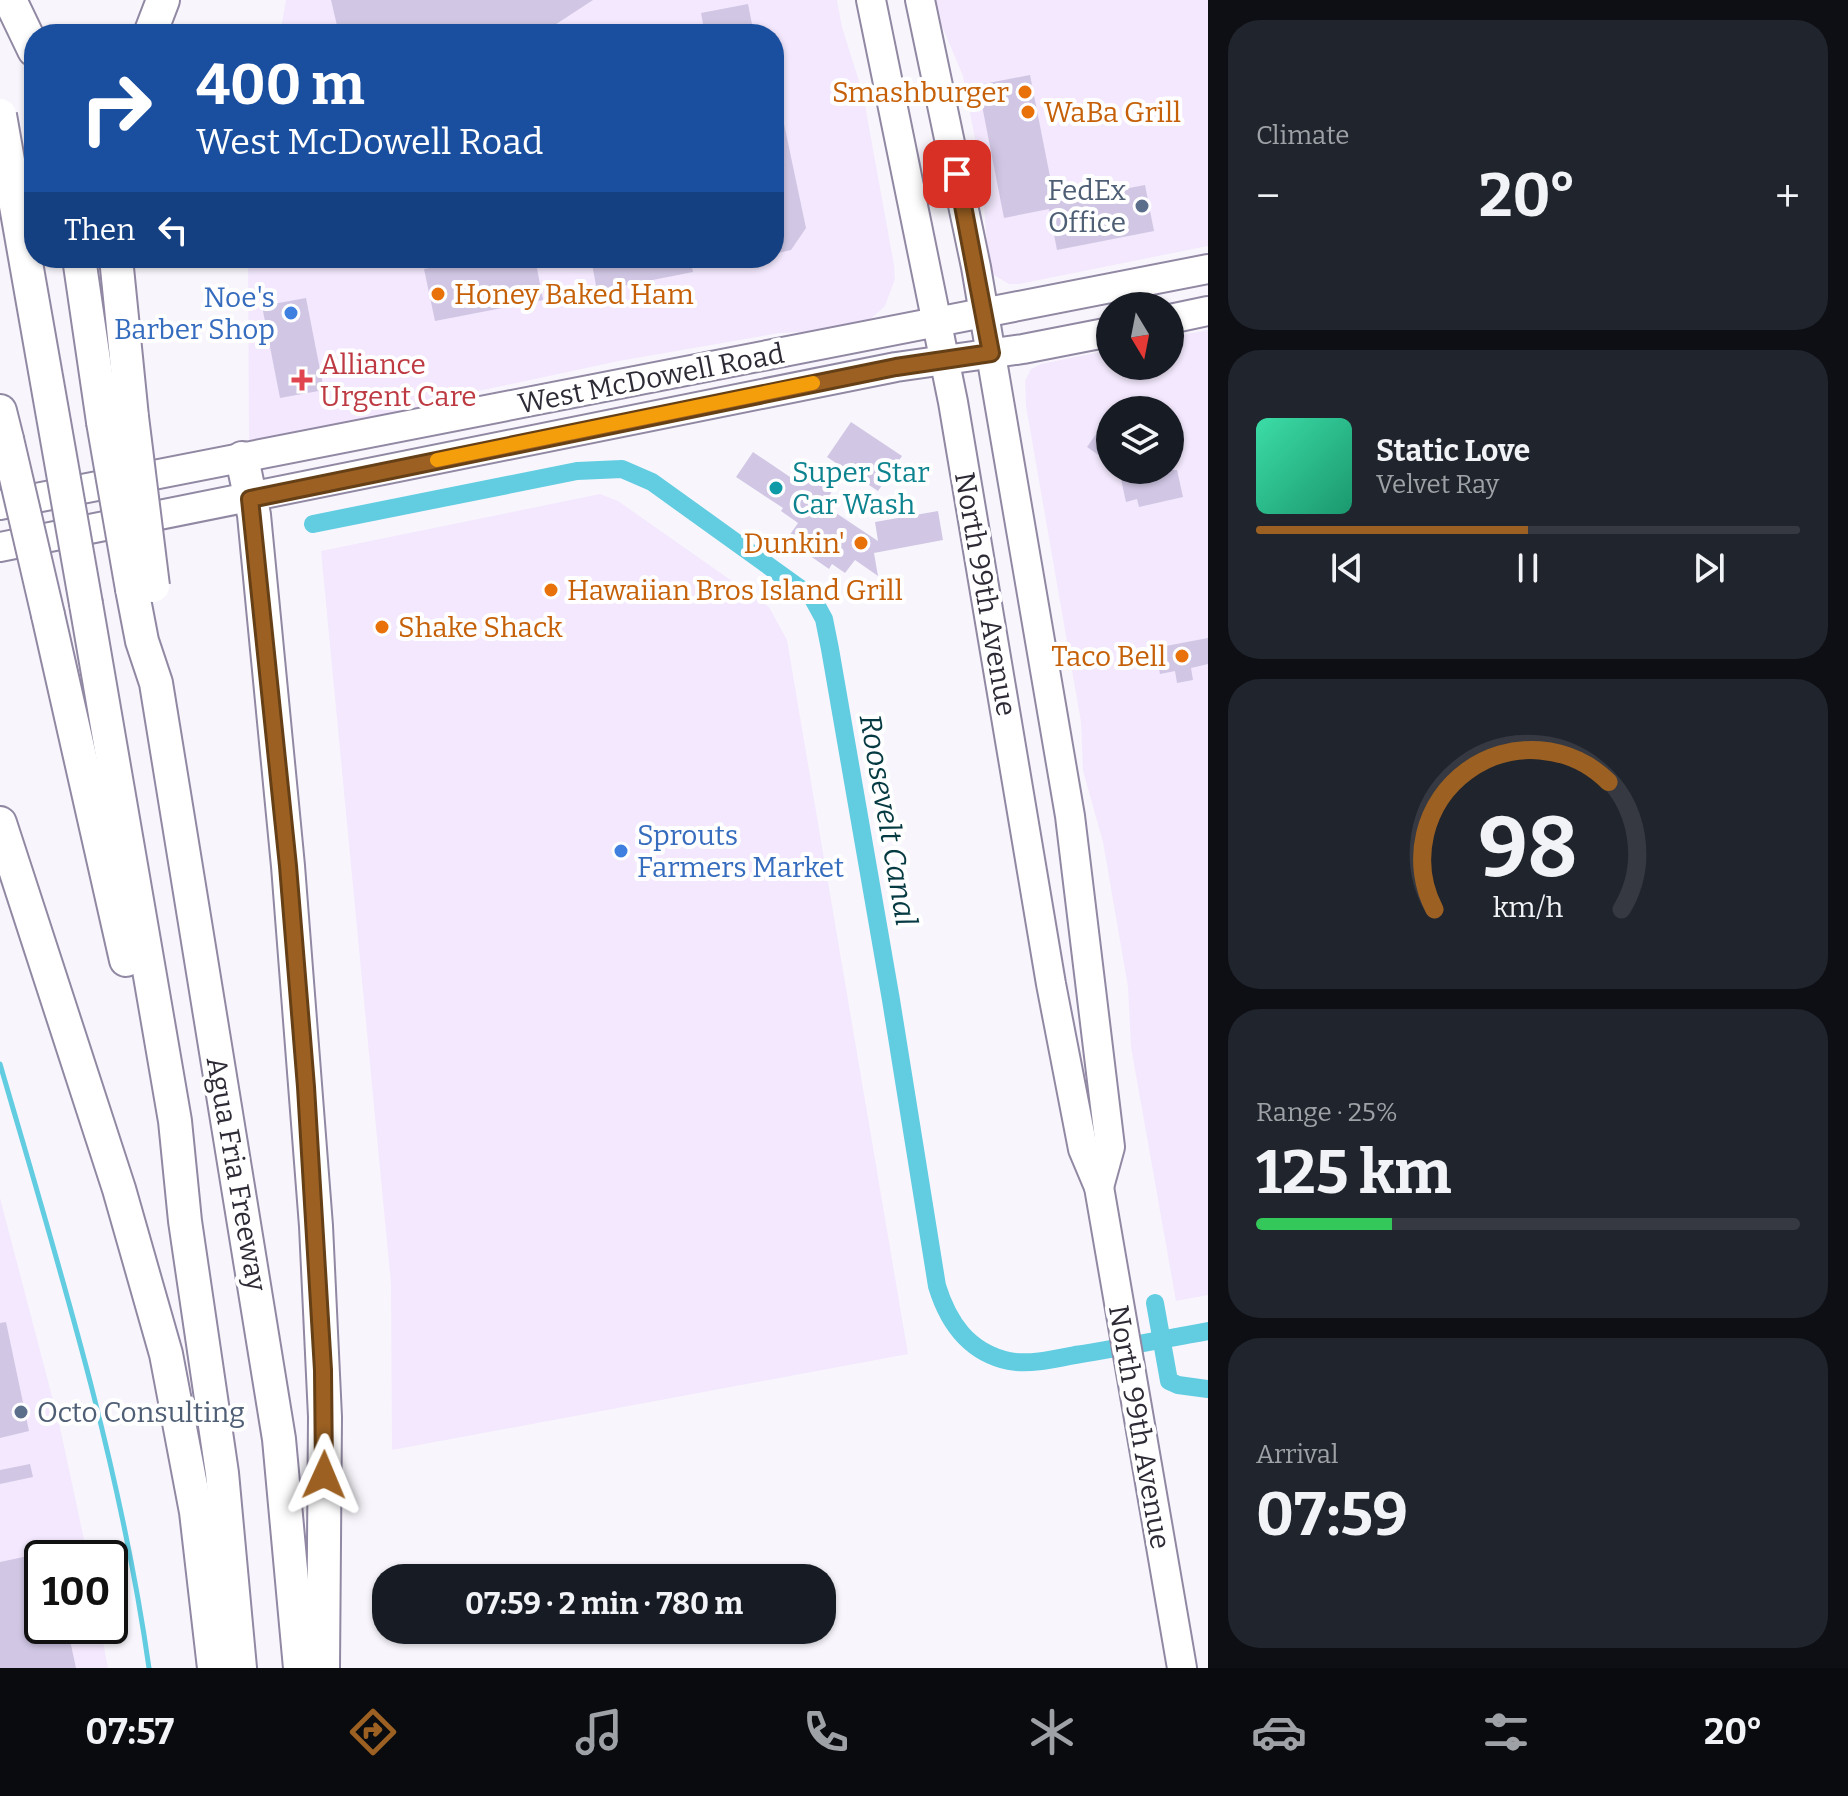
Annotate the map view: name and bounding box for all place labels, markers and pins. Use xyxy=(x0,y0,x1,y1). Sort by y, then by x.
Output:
place label: Smashburger xyxy=(832,76,1009,109)
marker: Smashburger xyxy=(1016,83,1034,101)
place label: WaBa Grill xyxy=(1044,96,1181,129)
marker: WaBa Grill xyxy=(1019,103,1037,121)
pin xyxy=(923,140,991,208)
place label: FedEx Office xyxy=(1047,174,1126,239)
marker: FedEx Office xyxy=(1133,197,1151,215)
place label: Honey Baked Ham xyxy=(454,278,694,311)
place label: Noe's Barber Shop xyxy=(114,281,275,346)
marker: Honey Baked Ham xyxy=(429,285,447,303)
marker: Noe's Barber Shop xyxy=(282,304,300,322)
place label: Alliance Urgent Care xyxy=(320,348,477,413)
marker: Alliance Urgent Care xyxy=(291,369,313,391)
place label: Super Star Car Wash xyxy=(792,456,930,521)
marker: Super Star Car Wash xyxy=(767,479,785,497)
place label: Dunkin' xyxy=(744,527,845,560)
marker: Dunkin' xyxy=(852,534,870,552)
place label: Hawaiian Bros Island Grill xyxy=(567,574,903,607)
marker: Hawaiian Bros Island Grill xyxy=(542,581,560,599)
place label: Shake Shack xyxy=(398,611,563,644)
marker: Shake Shack xyxy=(373,618,391,636)
place label: Taco Bell xyxy=(1051,640,1166,673)
marker: Taco Bell xyxy=(1173,647,1191,665)
place label: Sprouts Farmers Market xyxy=(637,819,844,884)
marker: Sprouts Farmers Market xyxy=(612,842,630,860)
place label: Octo Consulting xyxy=(37,1396,245,1429)
marker: Octo Consulting xyxy=(12,1403,30,1421)

